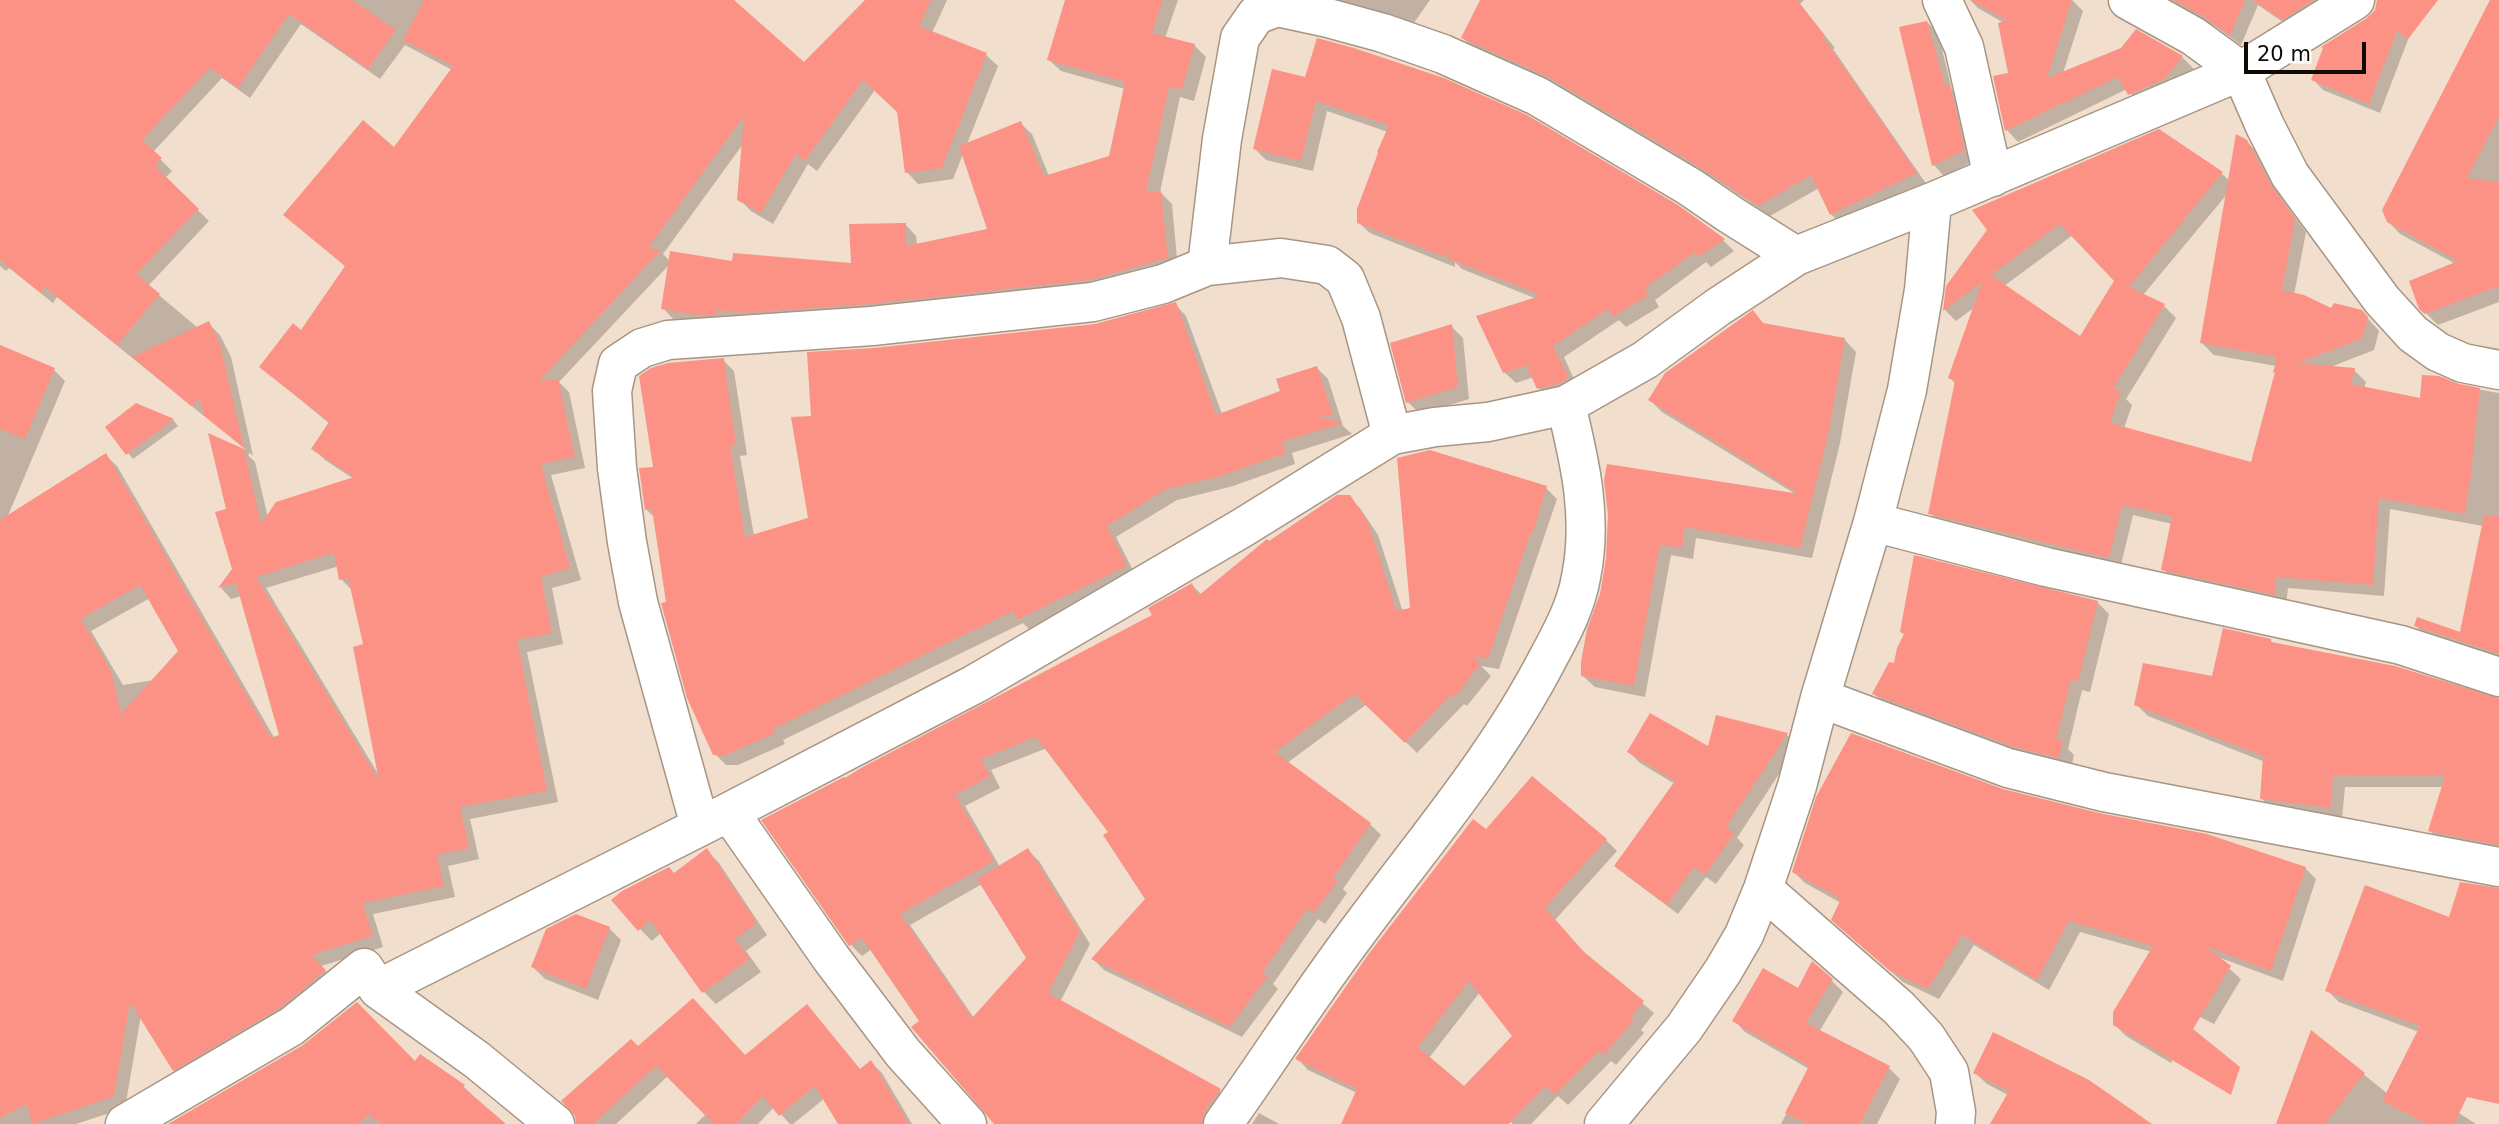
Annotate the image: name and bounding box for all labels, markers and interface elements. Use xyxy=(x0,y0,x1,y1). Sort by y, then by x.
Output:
scale bar xyxy=(2247,28,2370,72)
text: 20 m xyxy=(2257,42,2311,66)

